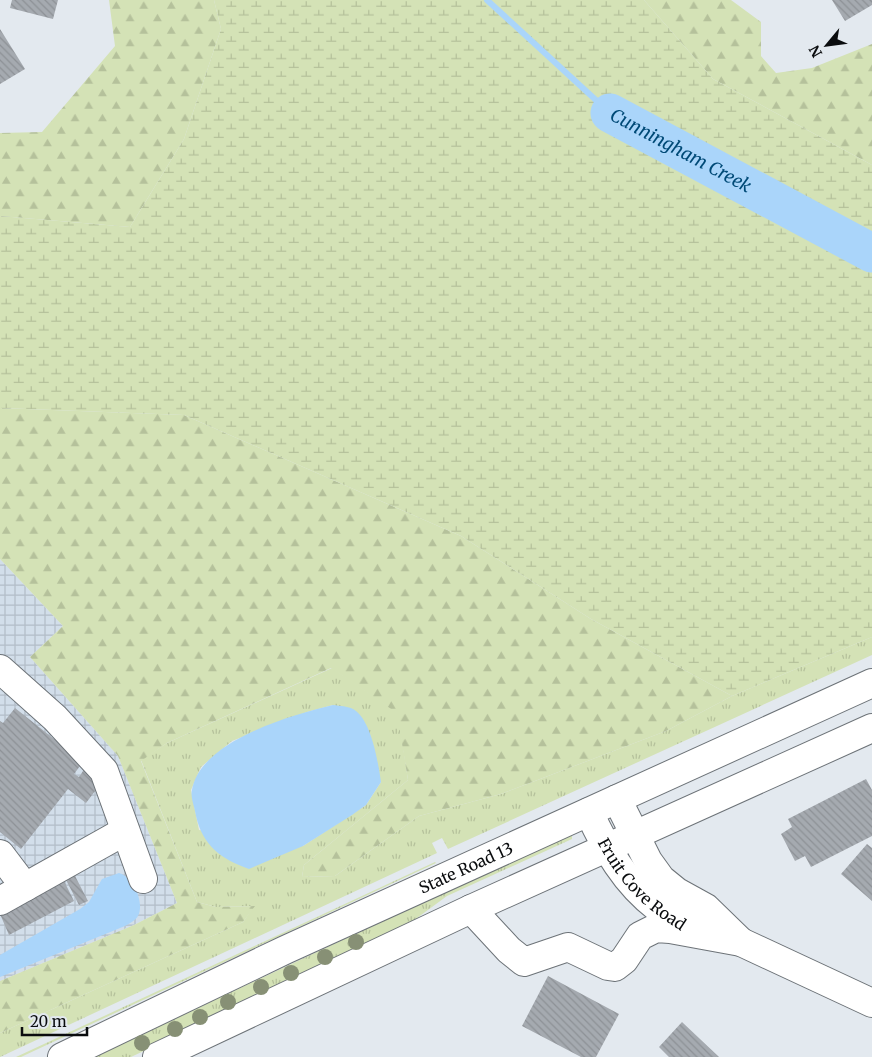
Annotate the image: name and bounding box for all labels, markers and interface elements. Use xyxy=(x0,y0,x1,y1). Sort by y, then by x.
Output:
north arrow xyxy=(802,20,852,70)
text: N xyxy=(805,42,826,61)
water label: Cunningham Creek xyxy=(606,103,756,197)
street label: Fruit Cove Road xyxy=(594,835,690,935)
street label: State Road 13 xyxy=(416,838,516,898)
scale bar xyxy=(22,1004,88,1036)
text: 20 m xyxy=(30,1012,67,1031)

